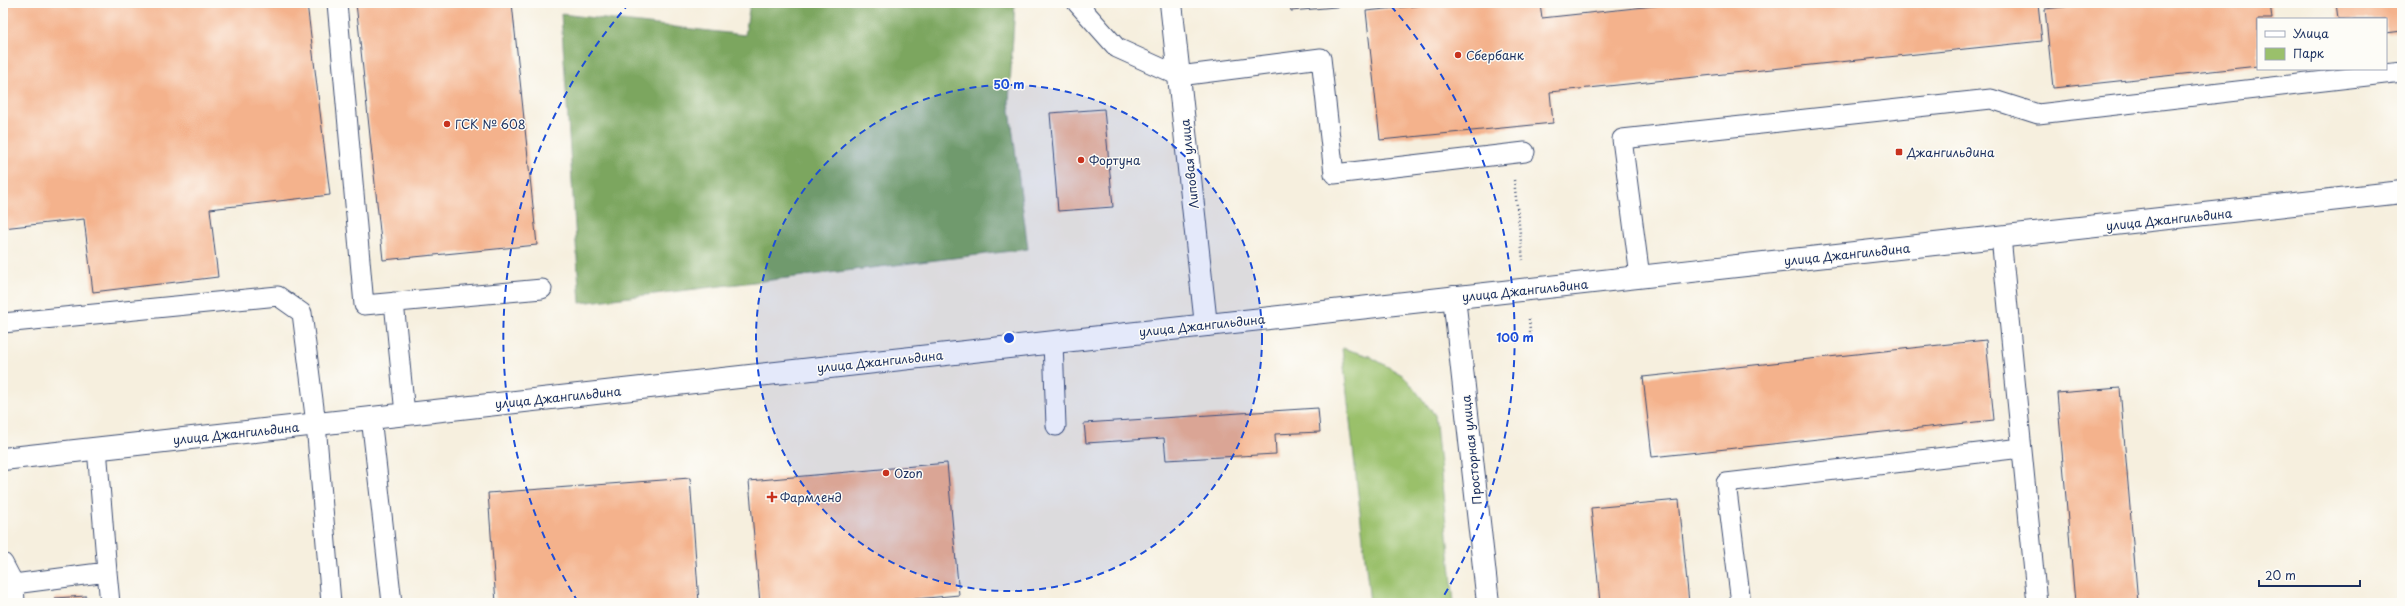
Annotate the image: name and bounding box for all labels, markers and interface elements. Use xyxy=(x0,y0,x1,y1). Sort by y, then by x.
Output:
legend xyxy=(2257,18,2387,70)
text: Улица xyxy=(2293,24,2329,42)
text: Парк xyxy=(2293,44,2325,62)
place label: Сбербанк xyxy=(1466,46,1525,64)
marker: Сбербанк xyxy=(1453,50,1463,60)
text: 50 m xyxy=(993,75,1025,93)
place label: ГСК № 608 xyxy=(455,115,526,133)
street label: Липовая улица xyxy=(1175,118,1203,210)
marker: ГСК № 608 xyxy=(442,119,452,129)
place label: Джангильдина xyxy=(1906,143,1995,161)
marker: Джангильдина xyxy=(1894,147,1904,157)
place label: Фортуна xyxy=(1089,151,1141,169)
marker: Фортуна xyxy=(1076,155,1086,165)
street label: улица Джангильдина xyxy=(2105,203,2233,235)
street label: улица Джангильдина xyxy=(1783,238,1911,270)
street label: улица Джангильдина xyxy=(1461,274,1589,306)
street label: улица Джангильдина xyxy=(1138,309,1266,341)
text: 100 m xyxy=(1496,328,1534,346)
centre of rings xyxy=(1002,331,1016,345)
street label: улица Джангильдина xyxy=(816,345,944,377)
street label: улица Джангильдина xyxy=(494,381,622,413)
street label: Просторная улица xyxy=(1456,394,1486,506)
street label: улица Джангильдина xyxy=(172,417,300,449)
place label: Ozon xyxy=(894,464,923,482)
marker: Ozon xyxy=(881,468,891,478)
place label: Фармленд xyxy=(780,488,842,506)
marker: Фармленд xyxy=(767,492,777,502)
scale bar xyxy=(2259,562,2360,588)
text: 20 m xyxy=(2265,566,2296,584)

